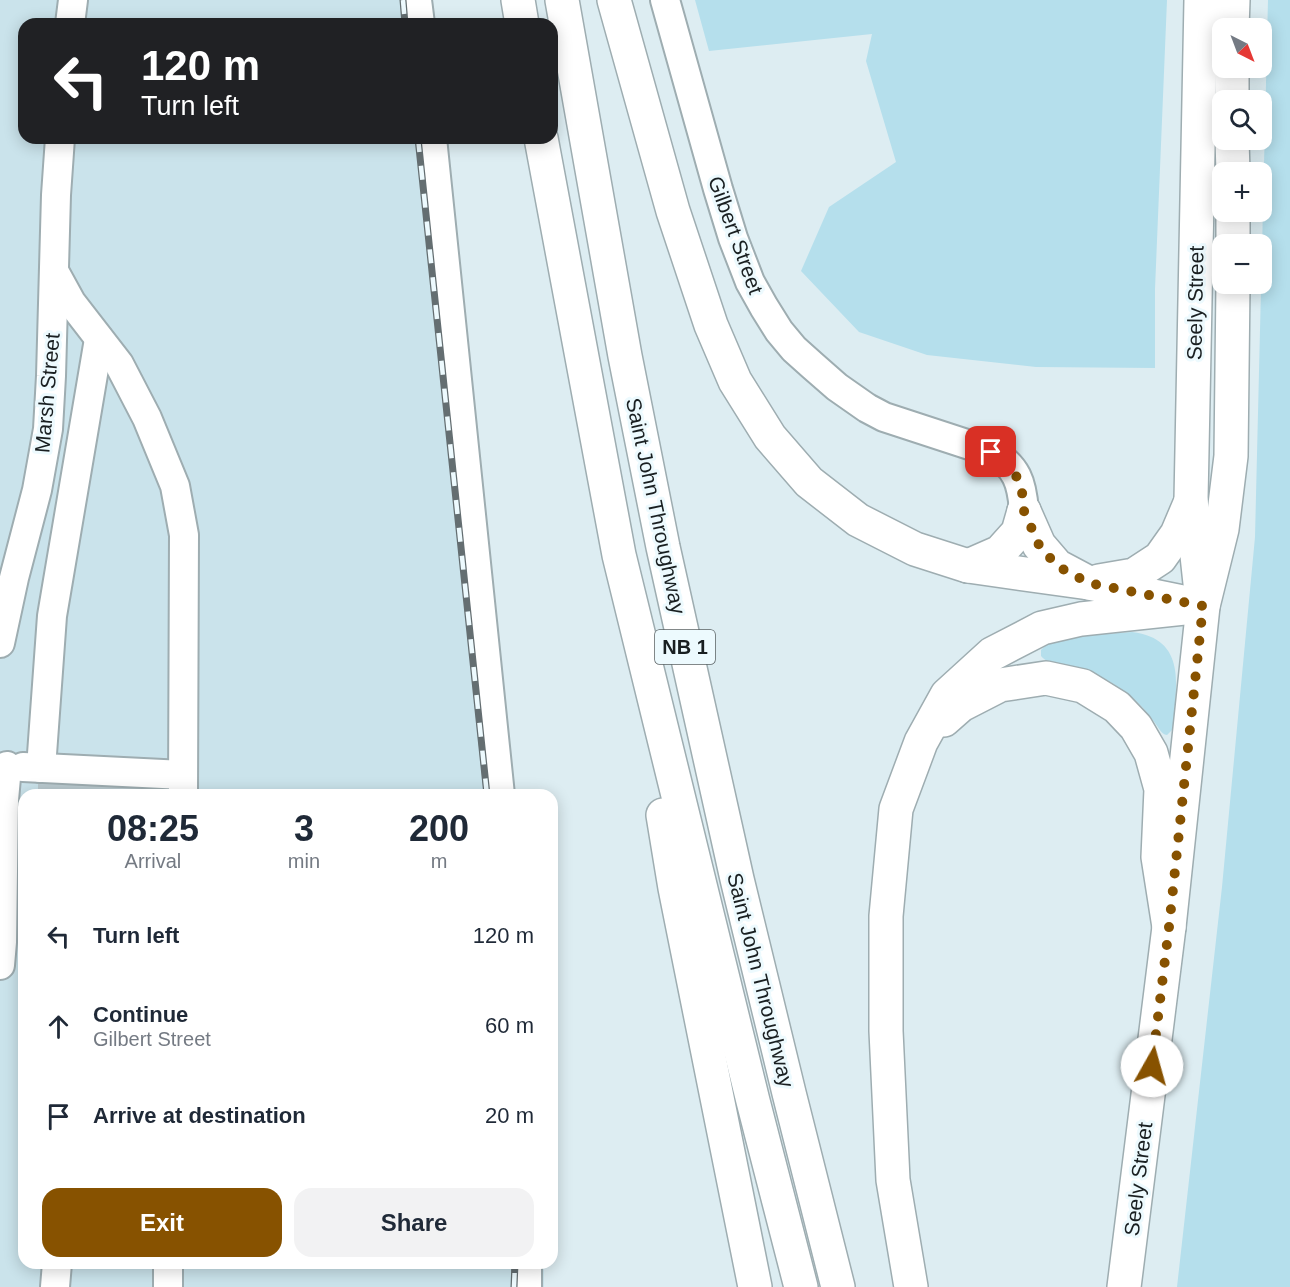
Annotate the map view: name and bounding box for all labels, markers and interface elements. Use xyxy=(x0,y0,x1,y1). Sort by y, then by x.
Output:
north arrow xyxy=(1212,18,1272,78)
map controls xyxy=(1212,18,1272,294)
icon: left xyxy=(42,42,120,120)
text: 120 m xyxy=(141,42,260,89)
button: search xyxy=(1212,90,1272,150)
text: Turn left xyxy=(141,91,239,121)
button: + xyxy=(1212,162,1272,222)
street label: Gilbert Street xyxy=(704,173,768,297)
button: − xyxy=(1212,234,1272,294)
street label: Seely Street xyxy=(1183,245,1207,360)
street label: Marsh Street xyxy=(30,332,64,454)
street label: Saint John Throughway xyxy=(622,396,690,617)
pin xyxy=(965,426,1016,477)
icon: arrive xyxy=(974,435,1007,468)
road number: NB 1 xyxy=(655,630,715,664)
text: 08:25 xyxy=(107,808,199,849)
text: 3 xyxy=(294,808,314,849)
text: 200 xyxy=(409,808,469,849)
text: Arrival xyxy=(125,850,181,872)
text: min xyxy=(288,850,320,872)
text: m xyxy=(431,850,447,872)
street label: Saint John Throughway xyxy=(723,870,799,1090)
icon: left xyxy=(42,920,75,953)
text: Turn left xyxy=(93,923,179,948)
text: 120 m xyxy=(473,923,534,948)
text: Continue xyxy=(93,1002,188,1027)
icon: ahead xyxy=(42,1010,75,1043)
text: 60 m xyxy=(485,1013,534,1038)
text: Gilbert Street xyxy=(93,1028,211,1050)
position arrow xyxy=(1120,1034,1184,1098)
icon: arrive xyxy=(42,1100,75,1133)
text: Arrive at destination xyxy=(93,1103,306,1128)
text: 20 m xyxy=(485,1103,534,1128)
street label: Seely Street xyxy=(1120,1121,1156,1237)
button: Exit xyxy=(42,1188,282,1257)
button: Share xyxy=(294,1188,534,1257)

